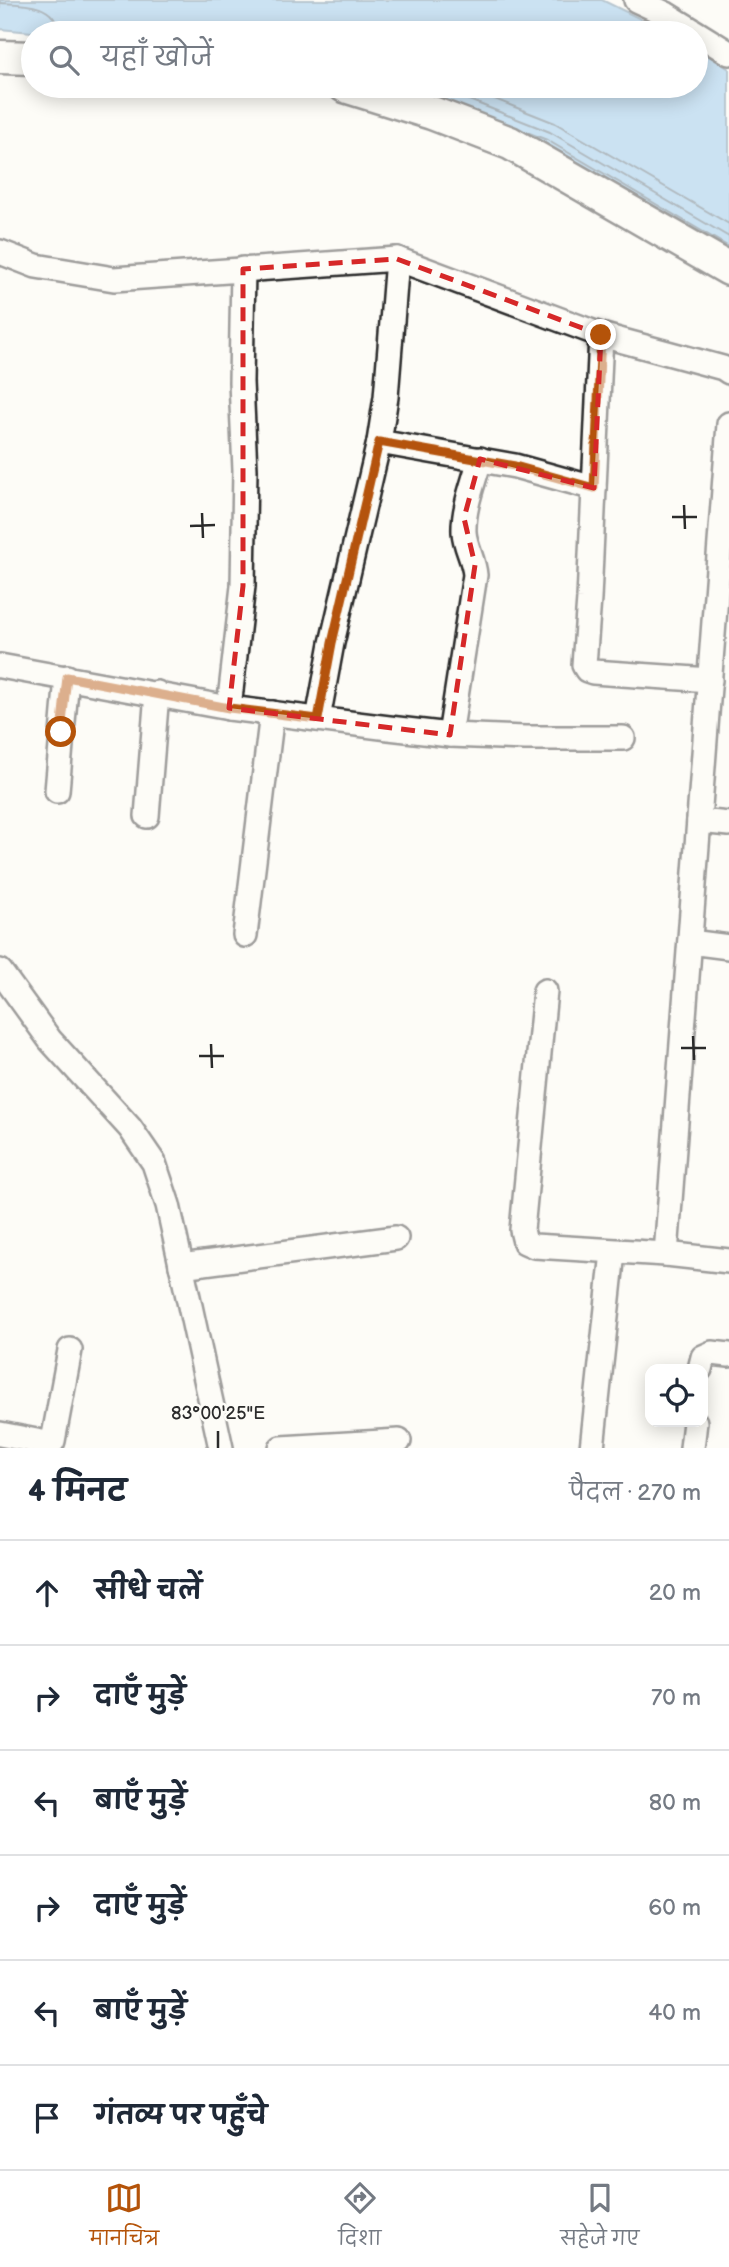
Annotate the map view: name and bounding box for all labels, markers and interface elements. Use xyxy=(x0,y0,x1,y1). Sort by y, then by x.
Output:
search box xyxy=(21,21,708,98)
icon: search xyxy=(45,41,83,79)
text: यहाँ खोजें xyxy=(101,43,213,74)
route end xyxy=(585,319,616,350)
route start xyxy=(45,716,76,747)
map controls xyxy=(645,1364,708,1427)
button: locate xyxy=(645,1364,708,1427)
text: 83°00'25"E xyxy=(171,1403,265,1424)
text: 4 मिनट xyxy=(28,1474,127,1510)
text: पैदल · 270 m xyxy=(569,1479,701,1507)
icon: ahead xyxy=(28,1574,66,1612)
text: सीधे चलें xyxy=(95,1576,202,1607)
text: 20 m xyxy=(649,1579,701,1607)
icon: right xyxy=(28,1679,66,1717)
text: दाएँ मुड़ें xyxy=(95,1681,186,1712)
text: 70 m xyxy=(651,1684,701,1712)
icon: left xyxy=(28,1784,66,1822)
text: बाएँ मुड़ें xyxy=(95,1786,187,1817)
text: 80 m xyxy=(649,1789,701,1817)
icon: right xyxy=(28,1889,66,1927)
text: दाएँ मुड़ें xyxy=(95,1891,186,1922)
text: 60 m xyxy=(648,1894,701,1922)
icon: left xyxy=(28,1994,66,2032)
text: बाएँ मुड़ें xyxy=(95,1996,187,2027)
text: 40 m xyxy=(648,1999,701,2027)
icon: arrive xyxy=(28,2099,66,2137)
text: गंतव्य पर पहुँचे xyxy=(95,2101,267,2132)
tab: मानचित्र xyxy=(90,2179,159,2259)
tab: दिशा xyxy=(338,2179,381,2259)
tab: सहेजे गए xyxy=(560,2179,639,2259)

